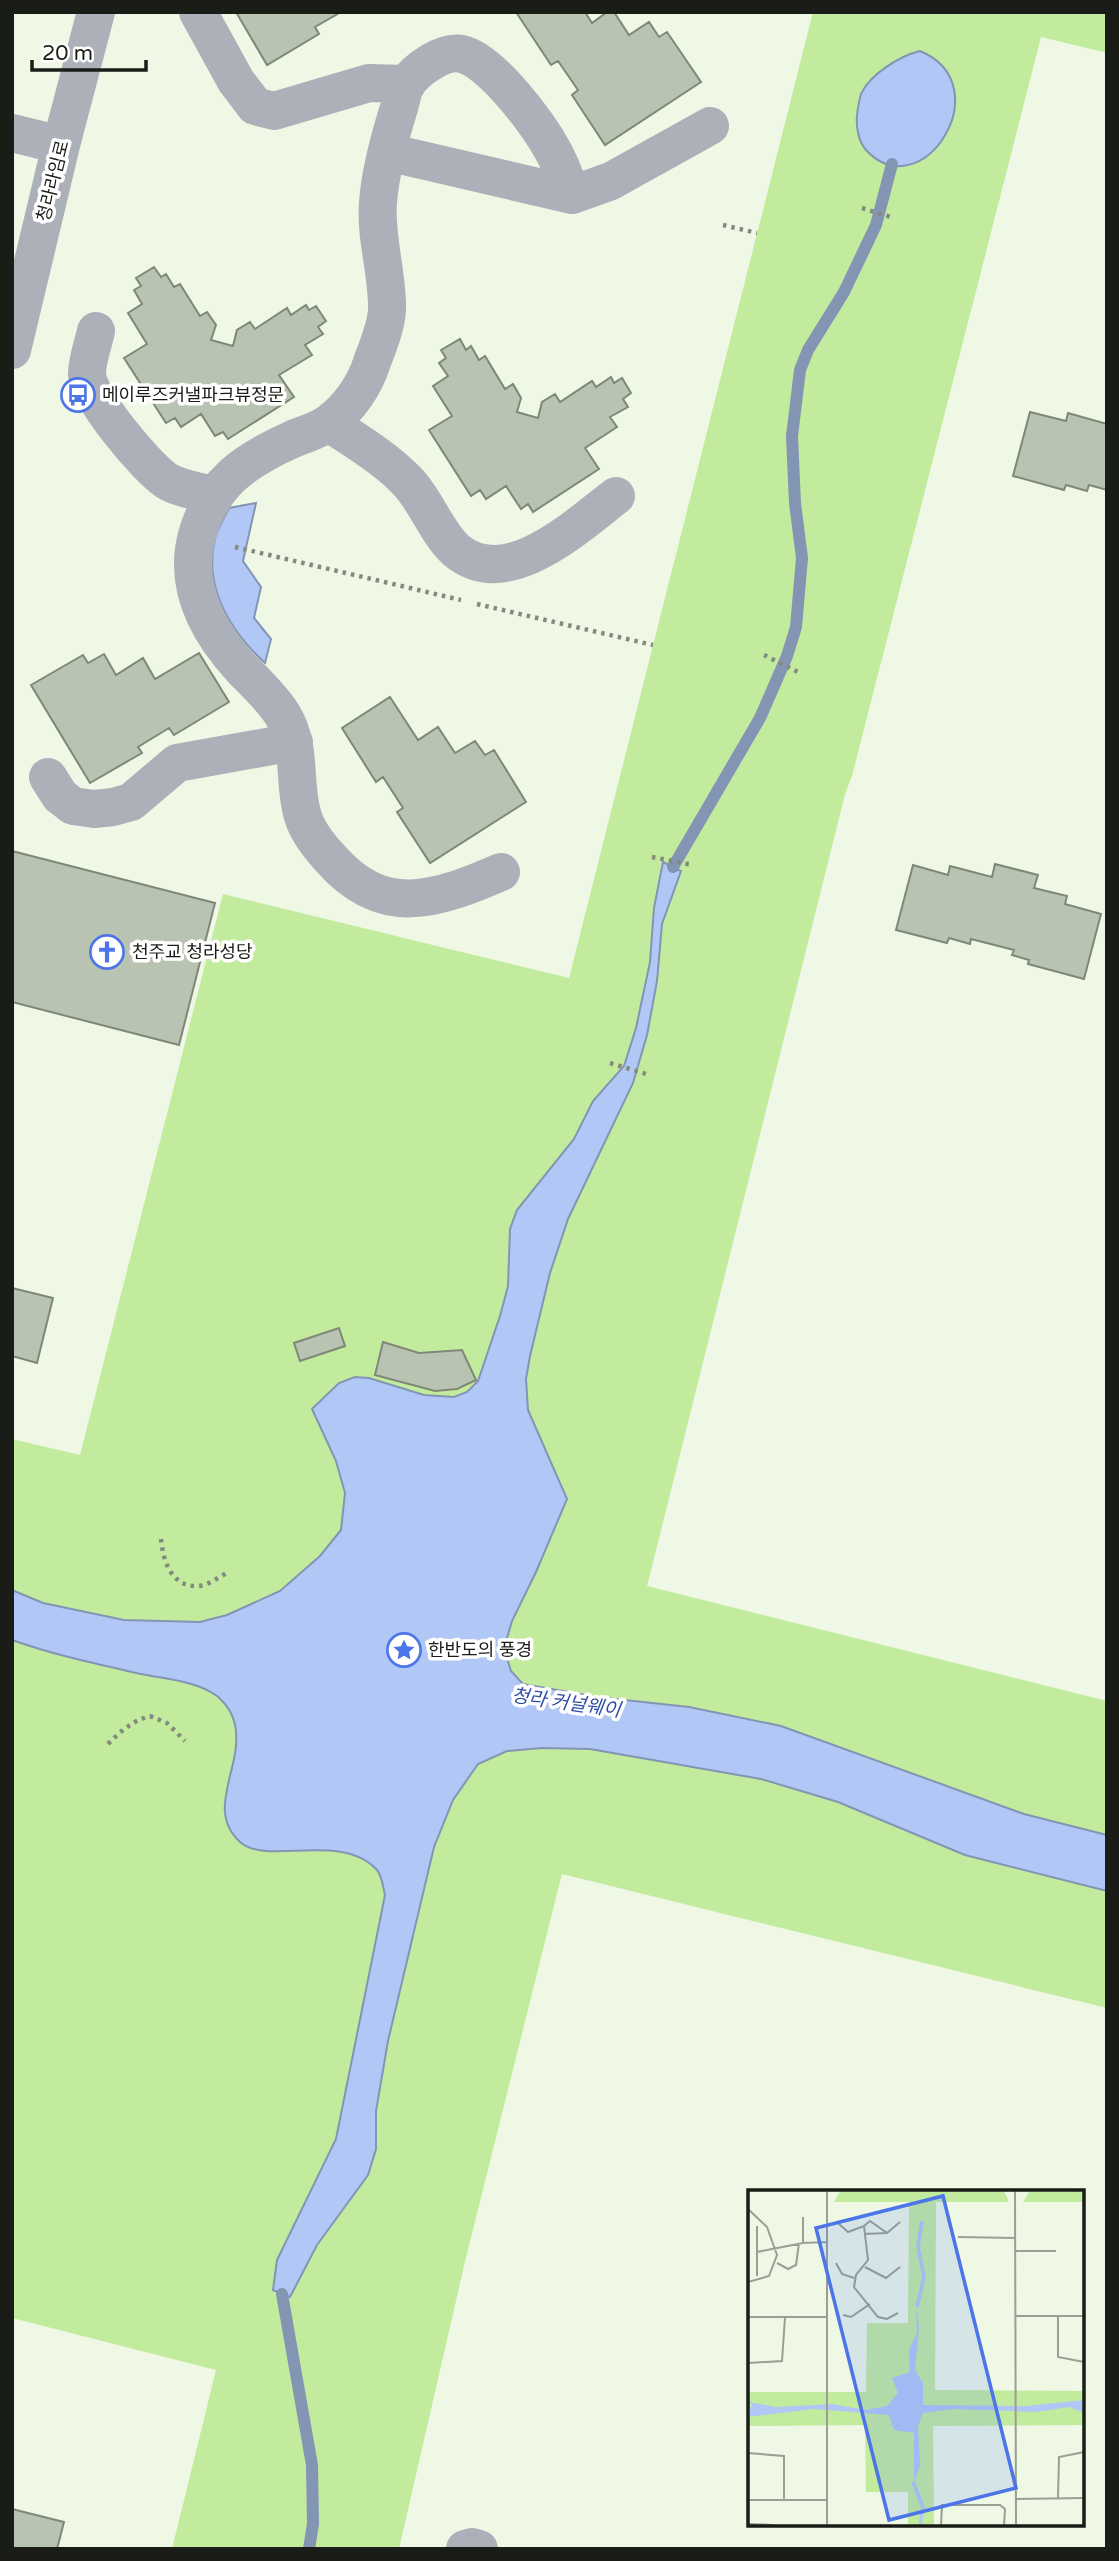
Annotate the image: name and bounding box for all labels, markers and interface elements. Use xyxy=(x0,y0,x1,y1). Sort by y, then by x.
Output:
scale bar xyxy=(32,28,145,72)
text: 20 m xyxy=(42,41,93,66)
street label: 청라라임로 xyxy=(32,138,74,224)
bus stop icon: 메이루즈커낼파크뷰정문 xyxy=(59,376,97,414)
place label: 메이루즈커낼파크뷰정문 xyxy=(102,384,284,406)
church icon: 천주교 청라성당 xyxy=(88,933,126,971)
place label: 천주교 청라성당 xyxy=(132,941,253,963)
place icon: 한반도의 풍경 xyxy=(385,1631,423,1669)
place label: 한반도의 풍경 xyxy=(428,1639,532,1661)
water label: 청라 커널웨이 xyxy=(510,1684,623,1722)
inset map xyxy=(748,2190,1084,2526)

